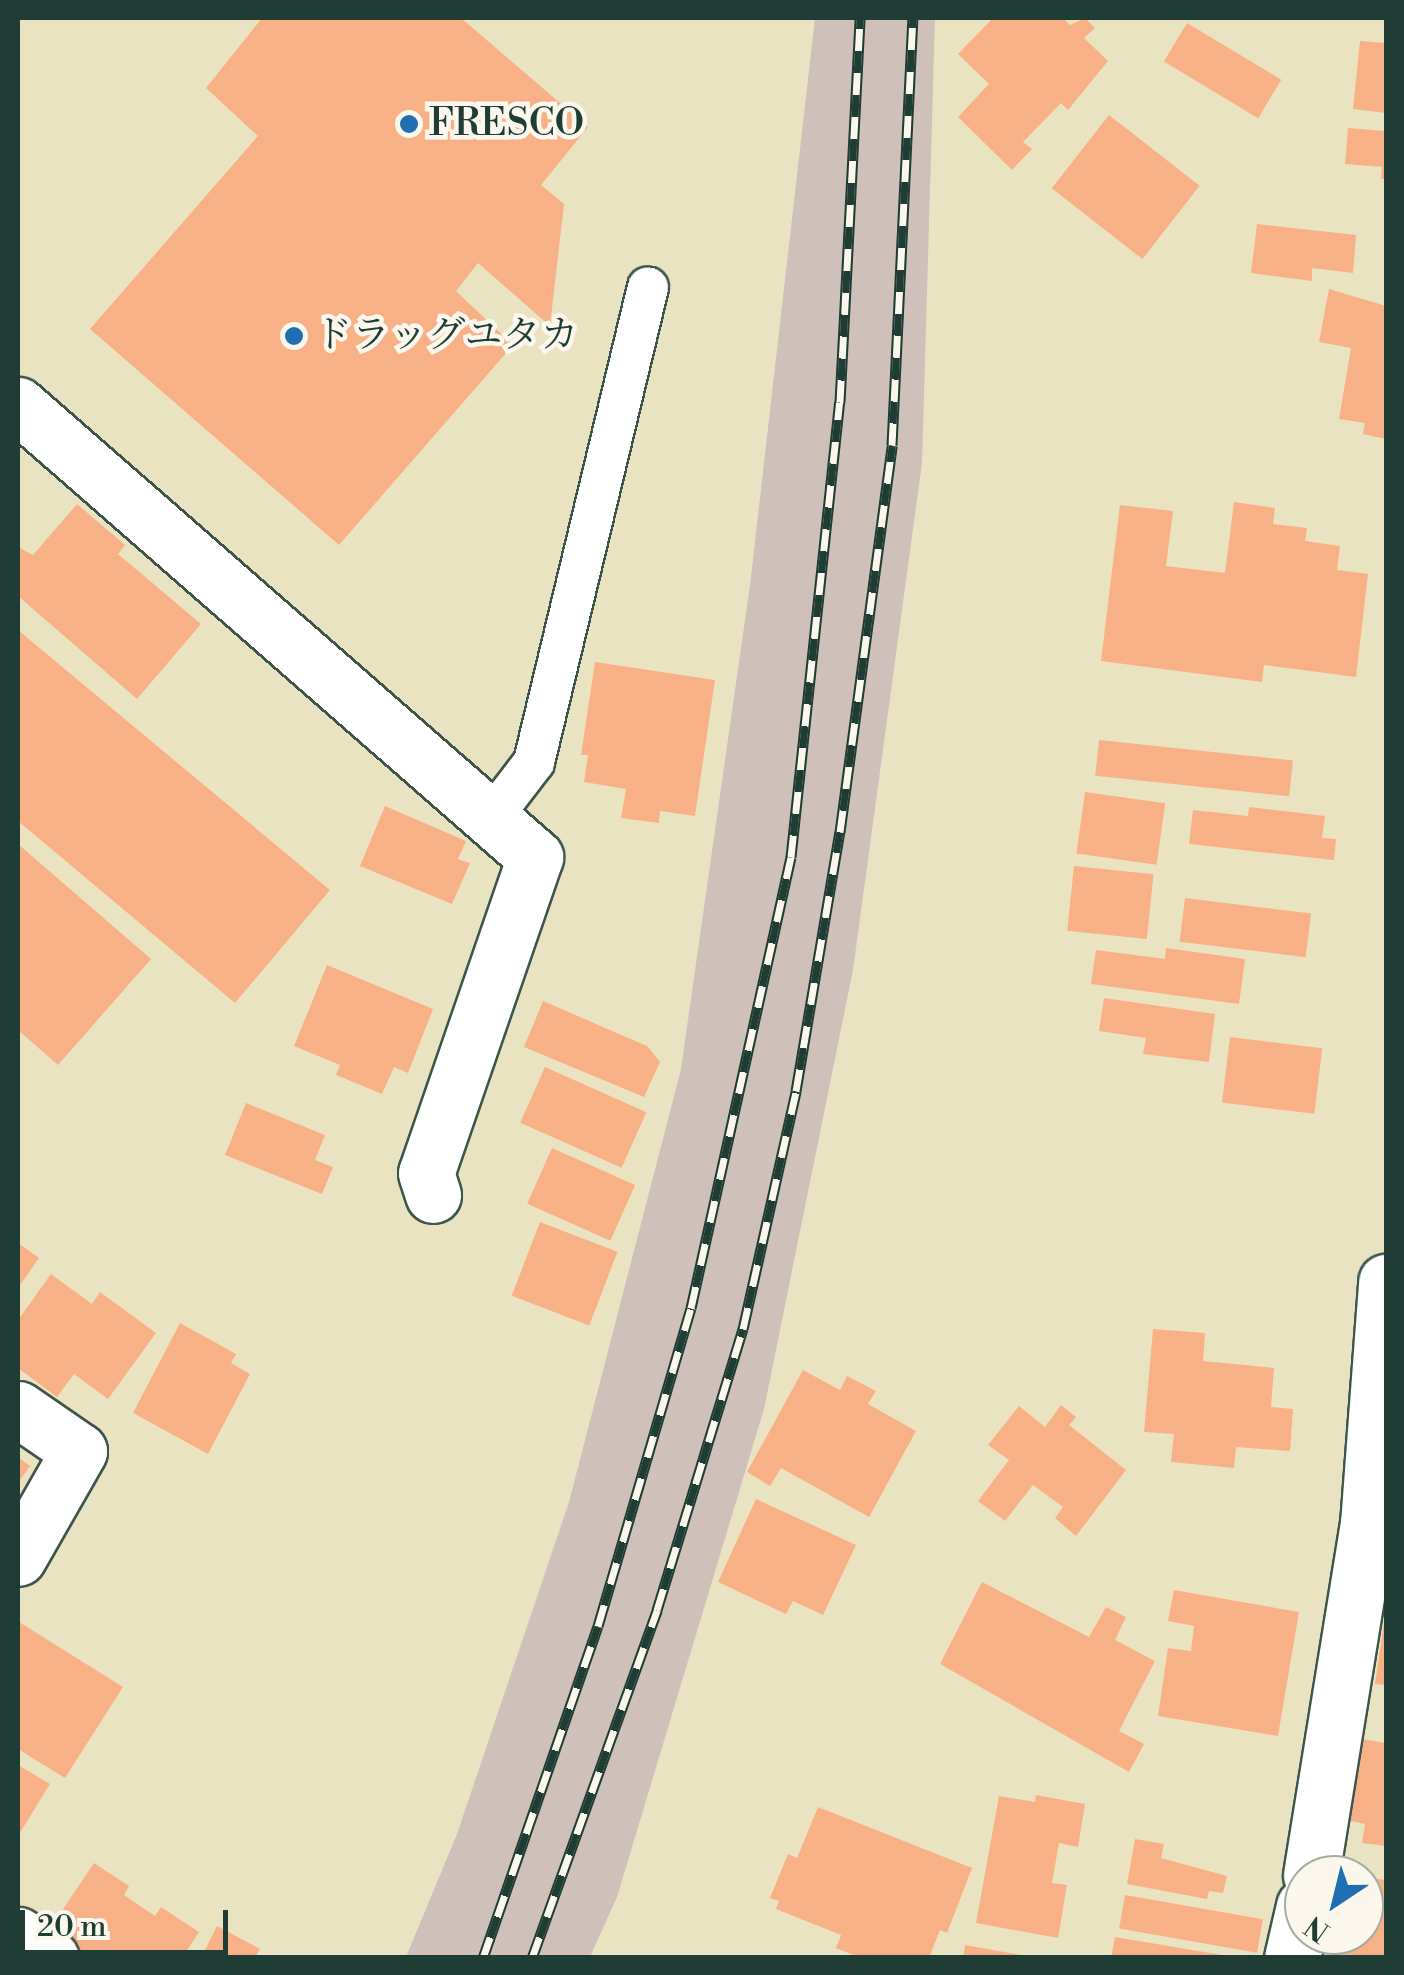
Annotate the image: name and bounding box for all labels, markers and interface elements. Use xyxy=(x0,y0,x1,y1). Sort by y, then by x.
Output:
place label: FRESCO xyxy=(429,101,584,147)
marker: FRESCO xyxy=(398,113,420,135)
place label: ドラッグユタカ xyxy=(314,313,580,359)
marker: ドラッグユタカ xyxy=(283,325,305,347)
north arrow xyxy=(1284,1855,1384,1955)
scale bar xyxy=(25,1890,232,1952)
text: 20 m xyxy=(37,1908,106,1946)
text: N xyxy=(1299,1908,1337,1949)

